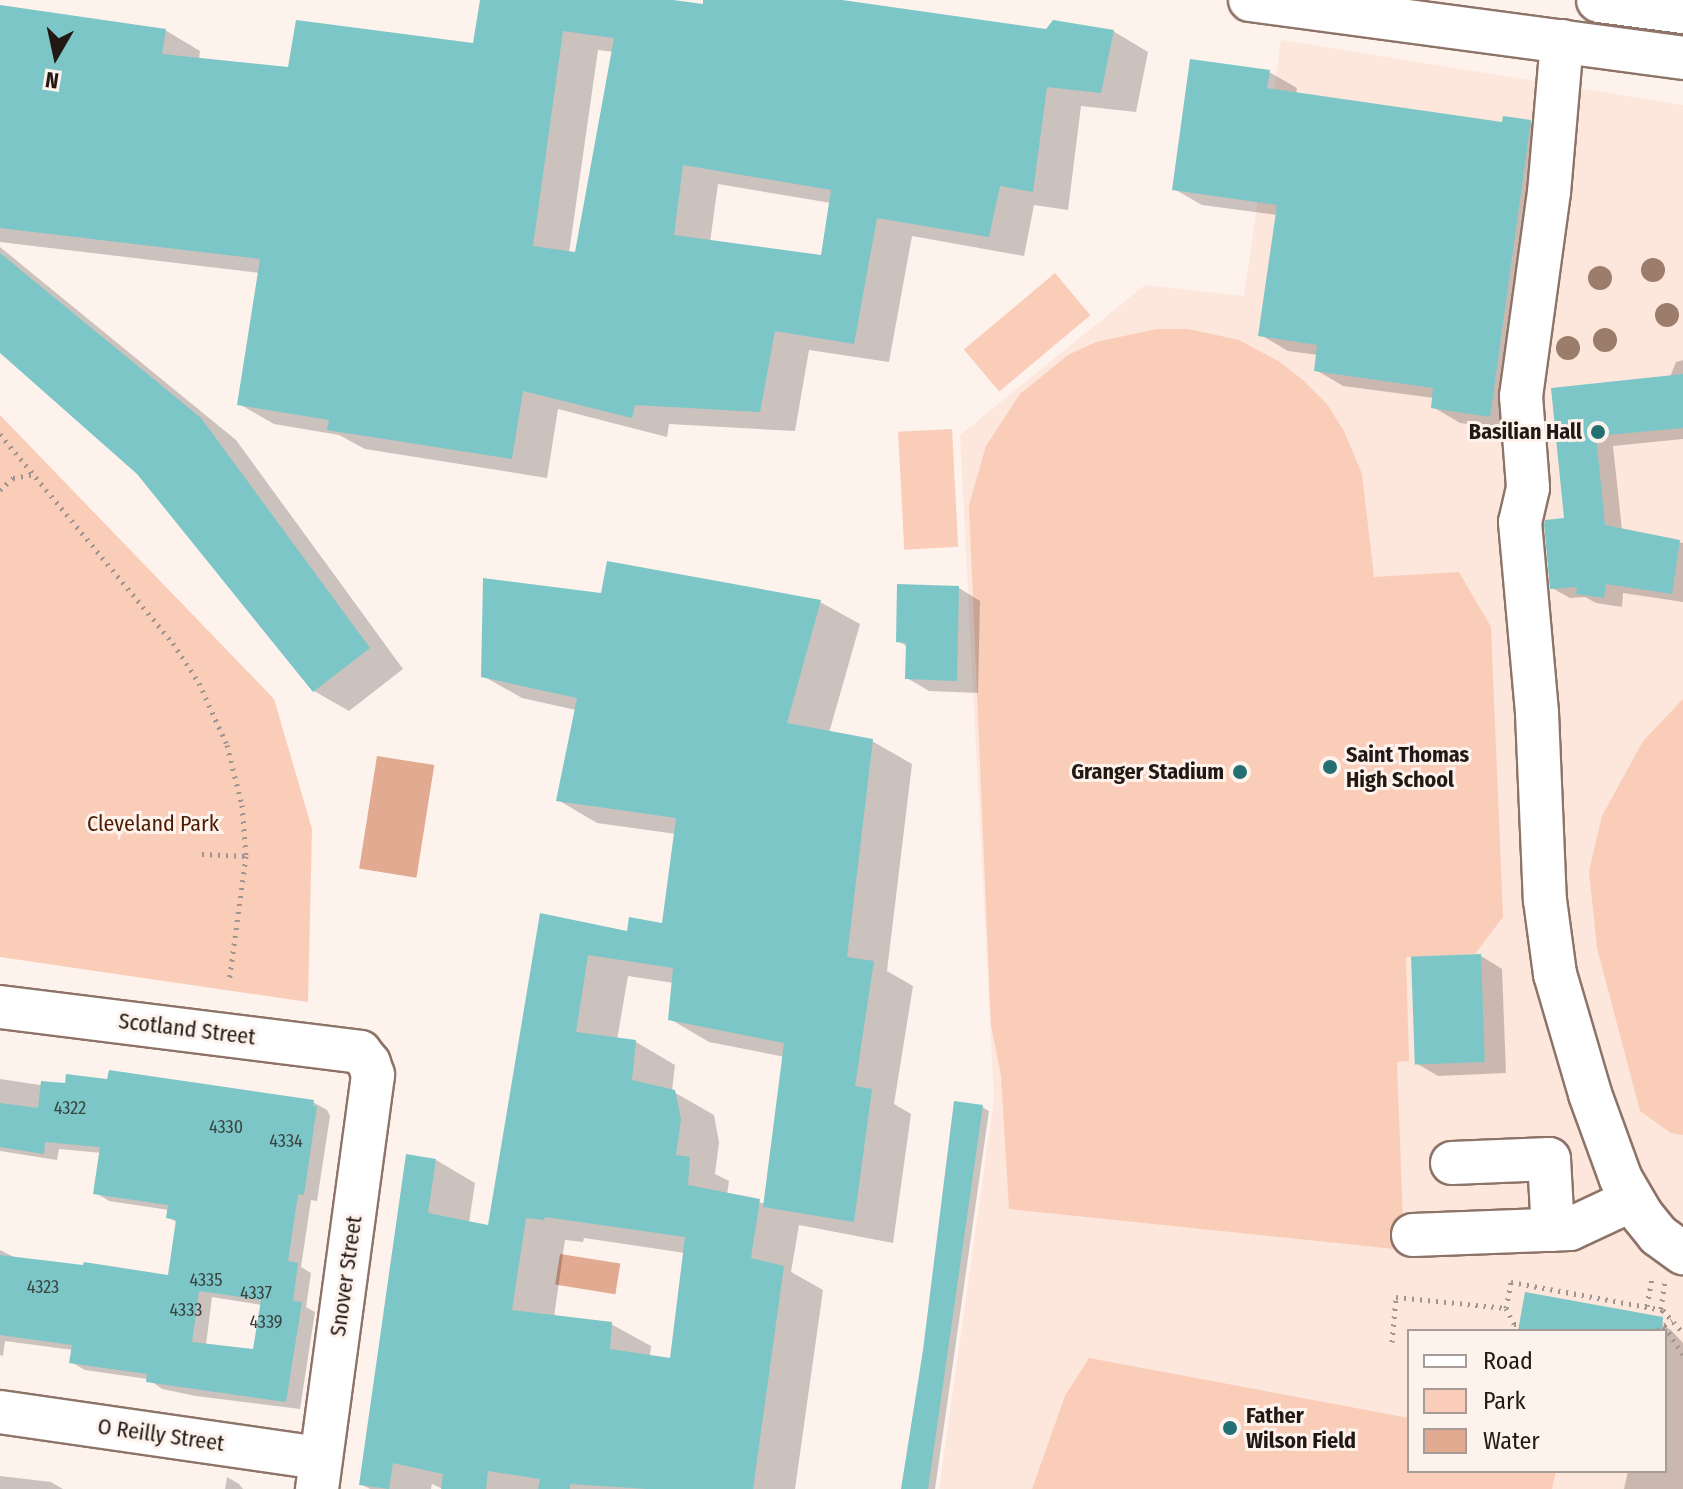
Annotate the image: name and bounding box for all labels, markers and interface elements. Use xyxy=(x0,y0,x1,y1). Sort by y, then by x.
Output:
north arrow xyxy=(16,16,96,96)
text: N xyxy=(44,66,61,95)
place label: Basilian Hall xyxy=(1469,419,1582,445)
marker: Basilian Hall xyxy=(1589,423,1607,441)
place label: Saint Thomas High School xyxy=(1346,741,1469,792)
marker: Saint Thomas High School xyxy=(1321,758,1339,776)
place label: Granger Stadium xyxy=(1071,759,1224,785)
marker: Granger Stadium xyxy=(1231,763,1249,781)
park label: Cleveland Park xyxy=(87,811,219,837)
street label: Scotland Street xyxy=(117,1008,257,1050)
house number: 4322 xyxy=(54,1097,86,1119)
house number: 4330 xyxy=(209,1116,243,1138)
house number: 4334 xyxy=(269,1130,303,1152)
street label: Snover Street xyxy=(324,1214,368,1338)
house number: 4335 xyxy=(190,1269,222,1291)
house number: 4323 xyxy=(27,1276,59,1298)
house number: 4337 xyxy=(240,1282,272,1304)
house number: 4333 xyxy=(170,1299,202,1321)
house number: 4339 xyxy=(249,1311,283,1333)
legend xyxy=(1407,1329,1667,1473)
text: Road xyxy=(1483,1347,1533,1375)
text: Park xyxy=(1483,1387,1526,1415)
place label: Father Wilson Field xyxy=(1246,1402,1356,1454)
street label: O Reilly Street xyxy=(96,1413,226,1457)
marker: Father Wilson Field xyxy=(1221,1419,1239,1437)
text: Water xyxy=(1483,1427,1540,1455)

